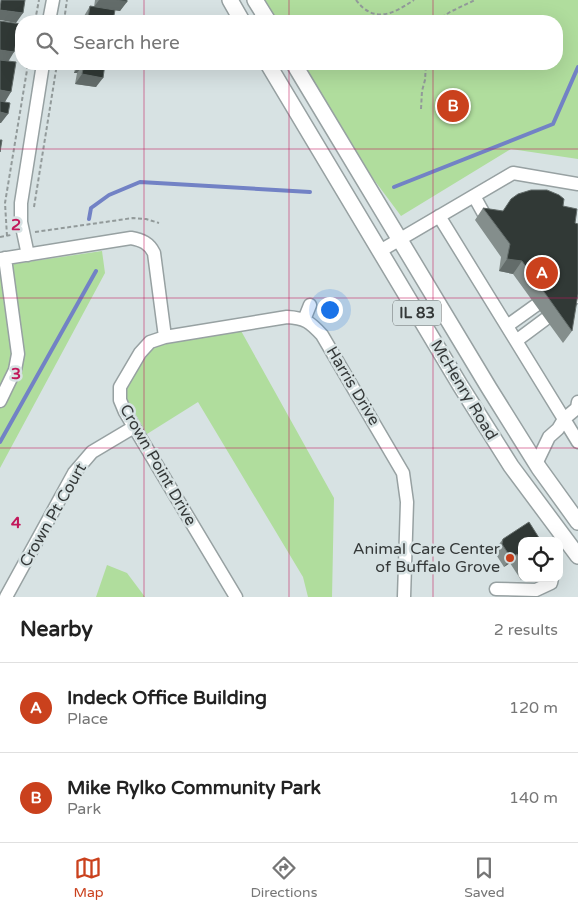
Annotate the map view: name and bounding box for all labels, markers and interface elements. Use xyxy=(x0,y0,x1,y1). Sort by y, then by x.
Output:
search box xyxy=(15,15,563,70)
icon: search xyxy=(33,29,61,57)
text: Search here xyxy=(73,32,180,54)
pin: B xyxy=(437,87,469,125)
text: 2 xyxy=(11,215,21,235)
pin: A xyxy=(526,254,558,292)
your location xyxy=(317,297,343,323)
road number: IL 83 xyxy=(393,300,441,326)
street label: McHenry Road xyxy=(426,336,502,444)
street label: Harris Drive xyxy=(322,343,384,429)
text: 3 xyxy=(11,364,21,384)
street label: Crown Point Drive xyxy=(115,401,201,529)
street label: Crown Pt Court xyxy=(15,459,91,571)
text: 4 xyxy=(11,513,21,533)
map controls xyxy=(518,537,563,582)
button: locate xyxy=(518,537,563,582)
place label: Animal Care Center of Buffalo Grove xyxy=(353,539,501,577)
marker: Animal Care Center of Buffalo Grove xyxy=(504,552,516,564)
text: Nearby xyxy=(20,617,93,642)
text: 2 results xyxy=(494,620,558,640)
text: Indeck Office Building xyxy=(67,687,267,709)
text: A xyxy=(30,698,42,718)
text: 120 m xyxy=(509,698,558,718)
text: Place xyxy=(67,709,108,729)
text: Mike Rylko Community Park xyxy=(67,777,321,799)
text: B xyxy=(30,788,42,808)
text: 140 m xyxy=(509,788,558,808)
text: Park xyxy=(67,799,101,819)
tab: Map xyxy=(73,854,104,901)
tab: Directions xyxy=(250,854,317,901)
tab: Saved xyxy=(464,854,505,901)

